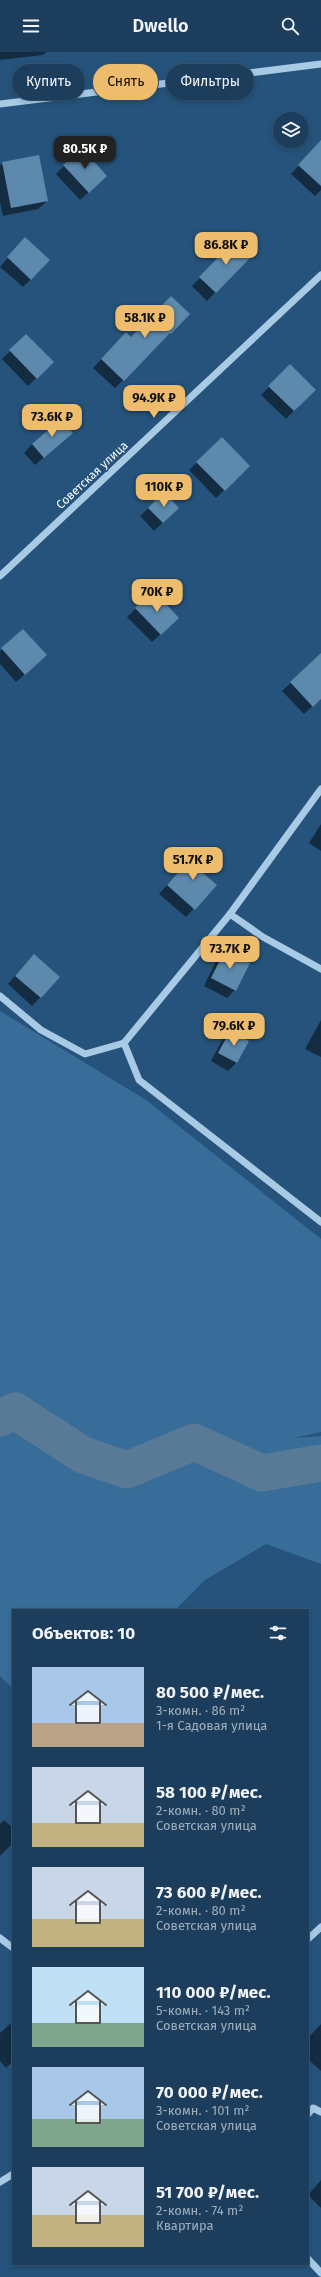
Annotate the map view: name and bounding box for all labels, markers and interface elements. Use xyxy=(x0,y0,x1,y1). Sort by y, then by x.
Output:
icon: menu xyxy=(20,15,42,37)
text: Dwello xyxy=(132,15,189,37)
icon: search xyxy=(279,15,301,37)
chip: Купить xyxy=(12,64,85,100)
chip: Снять xyxy=(93,64,158,100)
chip: Фильтры xyxy=(166,64,254,100)
map controls xyxy=(273,112,309,148)
button: layers xyxy=(273,112,309,148)
pin: 80.5K ₽ xyxy=(48,136,122,170)
text: 80.5K ₽ xyxy=(63,141,107,156)
pin: 86.8K ₽ xyxy=(189,232,263,266)
text: 86.8K ₽ xyxy=(204,237,248,252)
pin: 58.1K ₽ xyxy=(108,305,182,339)
text: 58.1K ₽ xyxy=(124,310,166,325)
pin: 94.9K ₽ xyxy=(117,385,191,419)
text: 94.9K ₽ xyxy=(132,390,176,405)
pin: 73.6K ₽ xyxy=(15,404,89,438)
text: 73.6K ₽ xyxy=(31,409,73,424)
street label: Советская улица xyxy=(53,438,131,512)
pin: 110K ₽ xyxy=(131,474,197,508)
text: 110K ₽ xyxy=(145,479,183,494)
pin: 70K ₽ xyxy=(129,579,185,613)
text: 70K ₽ xyxy=(141,584,173,599)
pin: 51.7K ₽ xyxy=(156,847,230,881)
text: 51.7K ₽ xyxy=(173,852,213,867)
pin: 73.7K ₽ xyxy=(193,936,267,970)
text: 73.7K ₽ xyxy=(209,941,251,956)
pin: 79.6K ₽ xyxy=(197,1013,271,1047)
text: 79.6K ₽ xyxy=(213,1018,255,1033)
icon: filters xyxy=(267,1622,289,1644)
text: Объектов: 10 xyxy=(32,1623,135,1644)
text: 80 500 ₽/мес. xyxy=(156,1682,264,1703)
icon: home xyxy=(64,1683,112,1731)
text: 3-комн. · 86 m² xyxy=(156,1703,245,1718)
text: 1-я Садовая улица xyxy=(156,1718,267,1733)
text: 58 100 ₽/мес. xyxy=(156,1782,262,1803)
icon: home xyxy=(64,1783,112,1831)
text: 2-комн. · 80 m² xyxy=(156,1803,246,1818)
text: Советская улица xyxy=(156,1818,257,1833)
text: 73 600 ₽/мес. xyxy=(156,1882,262,1903)
icon: home xyxy=(64,1883,112,1931)
text: 2-комн. · 80 m² xyxy=(156,1903,246,1918)
text: Советская улица xyxy=(156,1918,257,1933)
text: 110 000 ₽/мес. xyxy=(156,1982,271,2003)
icon: home xyxy=(64,1983,112,2031)
text: 5-комн. · 143 m² xyxy=(156,2003,250,2018)
text: Советская улица xyxy=(156,2018,257,2033)
text: 70 000 ₽/мес. xyxy=(156,2082,263,2103)
icon: home xyxy=(64,2083,112,2131)
text: 3-комн. · 101 m² xyxy=(156,2103,249,2118)
text: Советская улица xyxy=(156,2118,257,2133)
text: 51 700 ₽/мес. xyxy=(156,2182,259,2203)
icon: home xyxy=(64,2183,112,2231)
text: 2-комн. · 74 m² xyxy=(156,2203,243,2218)
text: Квартира xyxy=(156,2218,214,2233)

